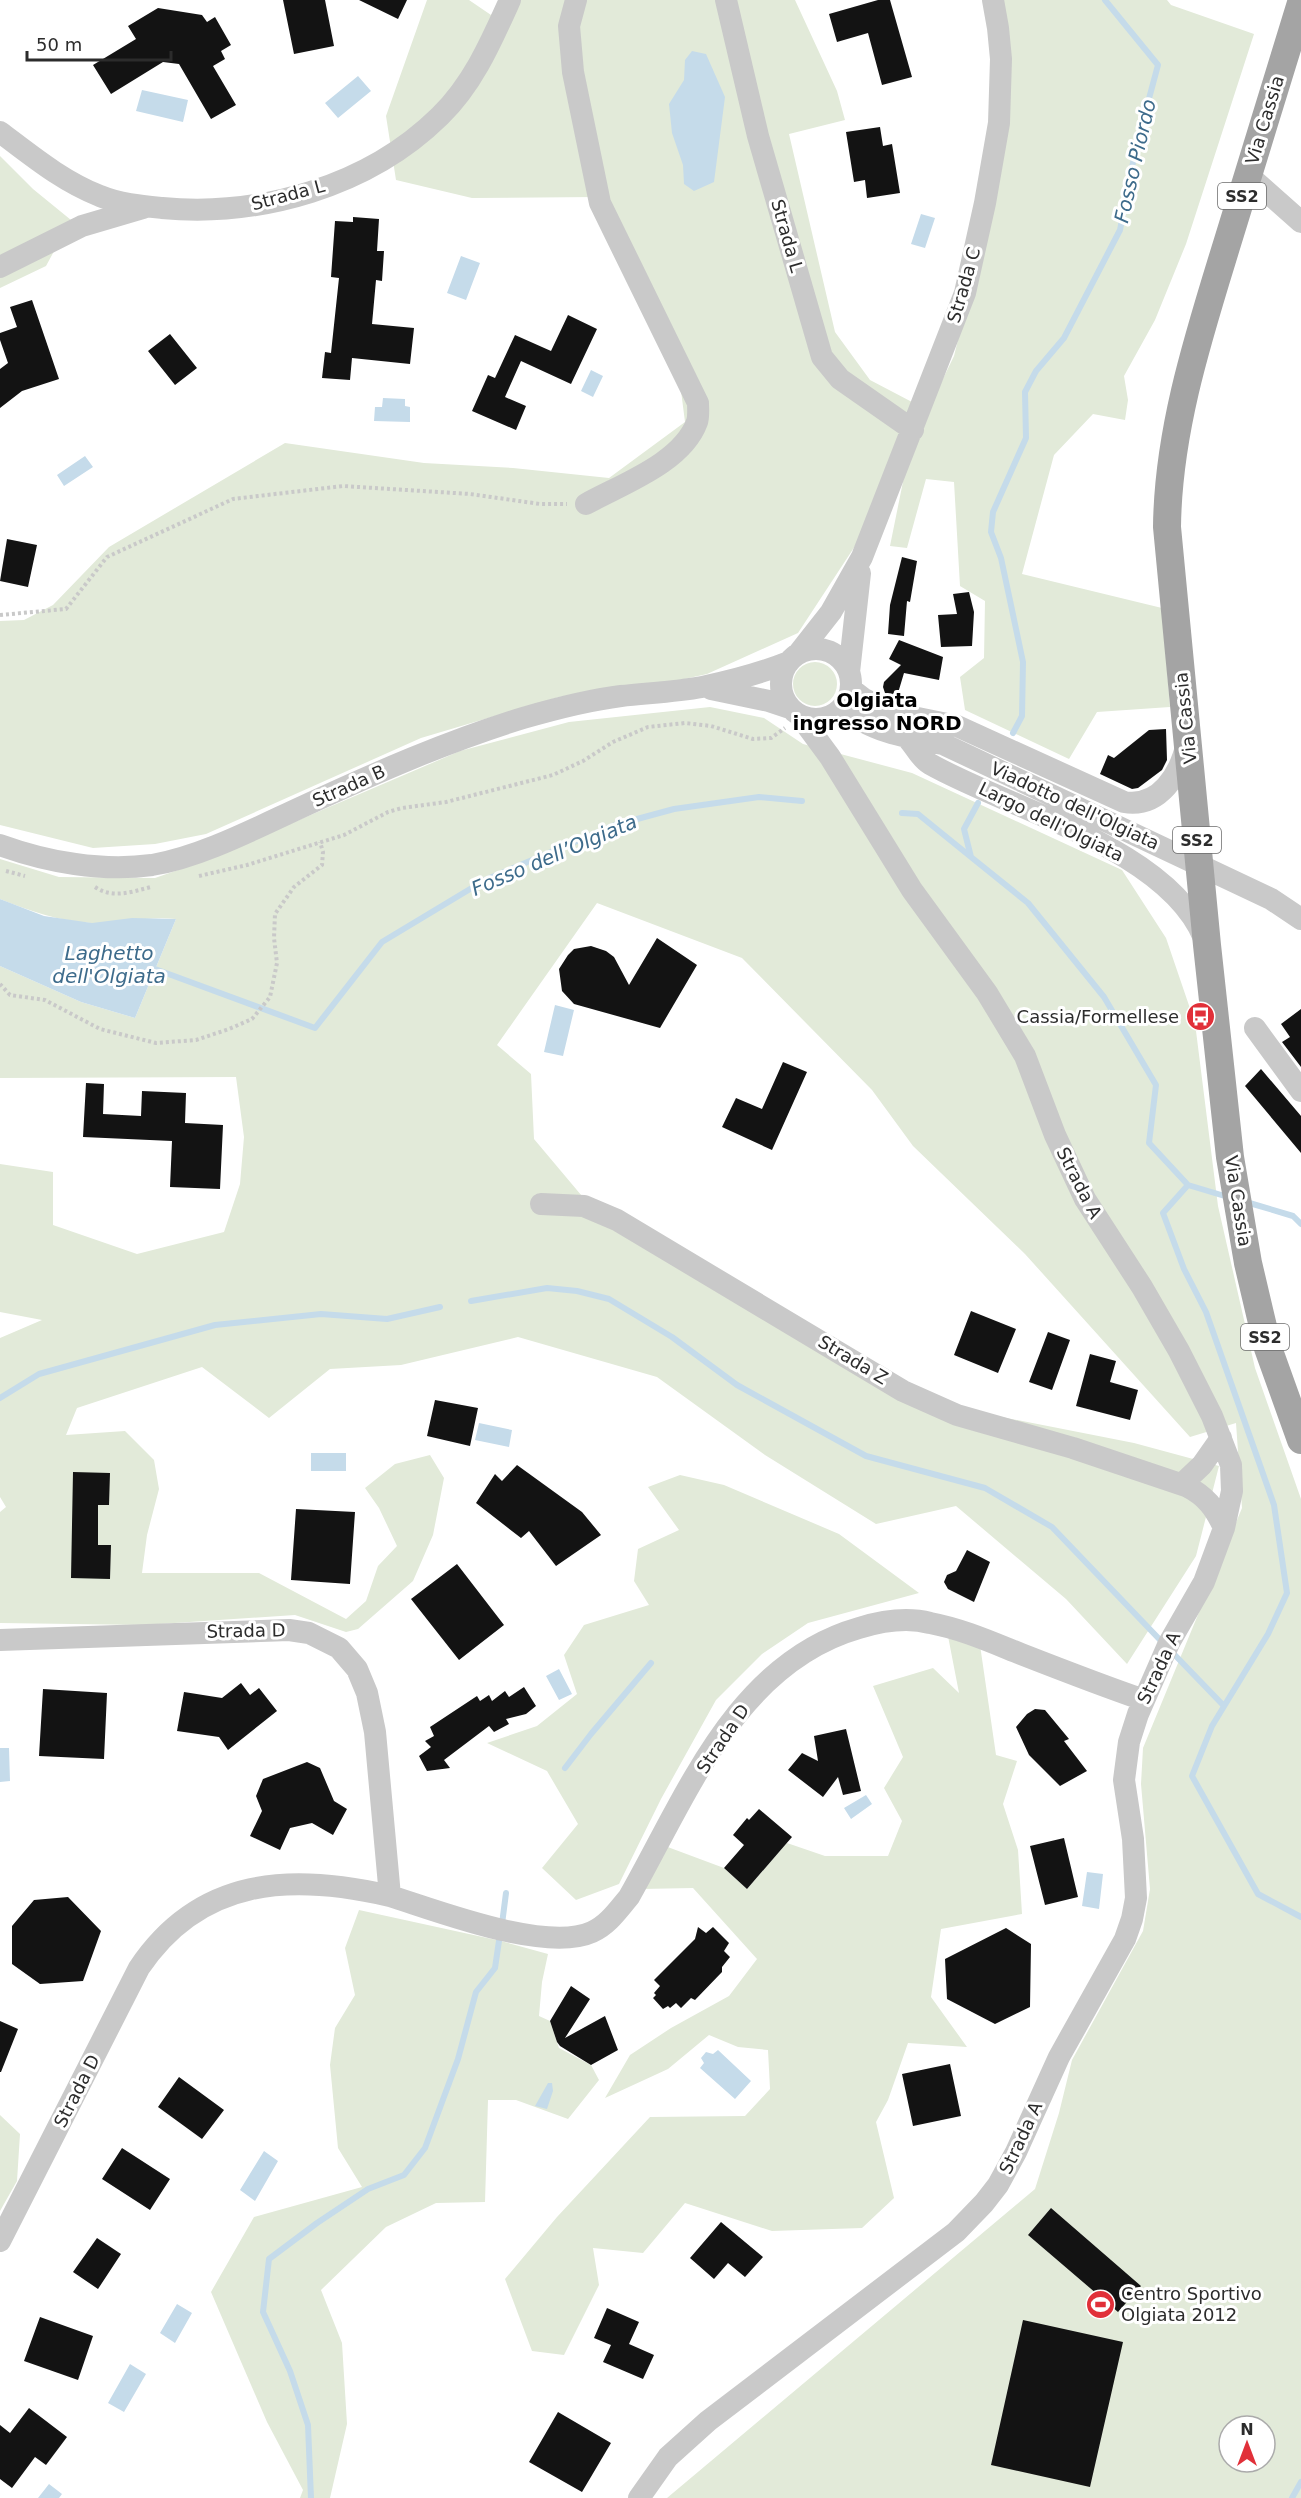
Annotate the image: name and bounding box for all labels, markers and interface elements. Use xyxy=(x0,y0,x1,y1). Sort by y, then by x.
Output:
scale bar xyxy=(27,24,171,62)
text: 50 m xyxy=(36,34,82,55)
street label: Via Cassia xyxy=(1241,73,1288,167)
water label: Fosso Piordo xyxy=(1109,97,1161,225)
street label: Strada L xyxy=(249,175,327,214)
road number: SS2 xyxy=(1218,183,1266,209)
street label: Strada L xyxy=(767,197,808,275)
street label: Strada C xyxy=(943,245,984,325)
street label: Via Cassia xyxy=(1170,671,1201,765)
district label: Olgiata ingresso NORD xyxy=(792,688,962,735)
street label: Viadotto dell'Olgiata xyxy=(988,757,1163,854)
street label: Strada B xyxy=(309,760,388,811)
street label: Largo dell'Olgiata xyxy=(975,777,1127,866)
water label: Fosso dell’Olgiata xyxy=(468,809,640,901)
road number: SS2 xyxy=(1173,827,1221,853)
water label: Laghetto dell'Olgiata xyxy=(52,941,166,988)
bus stop icon: Cassia/Formellese xyxy=(1184,1001,1216,1033)
place label: Cassia/Formellese xyxy=(1017,1006,1179,1027)
street label: Strada A xyxy=(1053,1144,1107,1223)
street label: Via Cassia xyxy=(1221,1154,1256,1248)
road number: SS2 xyxy=(1241,1324,1289,1350)
street label: Strada Z xyxy=(815,1331,892,1389)
street label: Strada D xyxy=(206,1619,286,1642)
street label: Strada A xyxy=(1133,1628,1185,1707)
street label: Strada D xyxy=(692,1700,753,1777)
street label: Strada D xyxy=(49,2051,104,2131)
street label: Strada A xyxy=(995,2098,1047,2177)
place label: Centro Sportivo Olgiata 2012 xyxy=(1121,2283,1262,2325)
sports icon: Centro Sportivo Olgiata 2012 xyxy=(1084,2288,1116,2320)
north arrow xyxy=(1217,2414,1277,2474)
text: N xyxy=(1240,2420,1254,2439)

